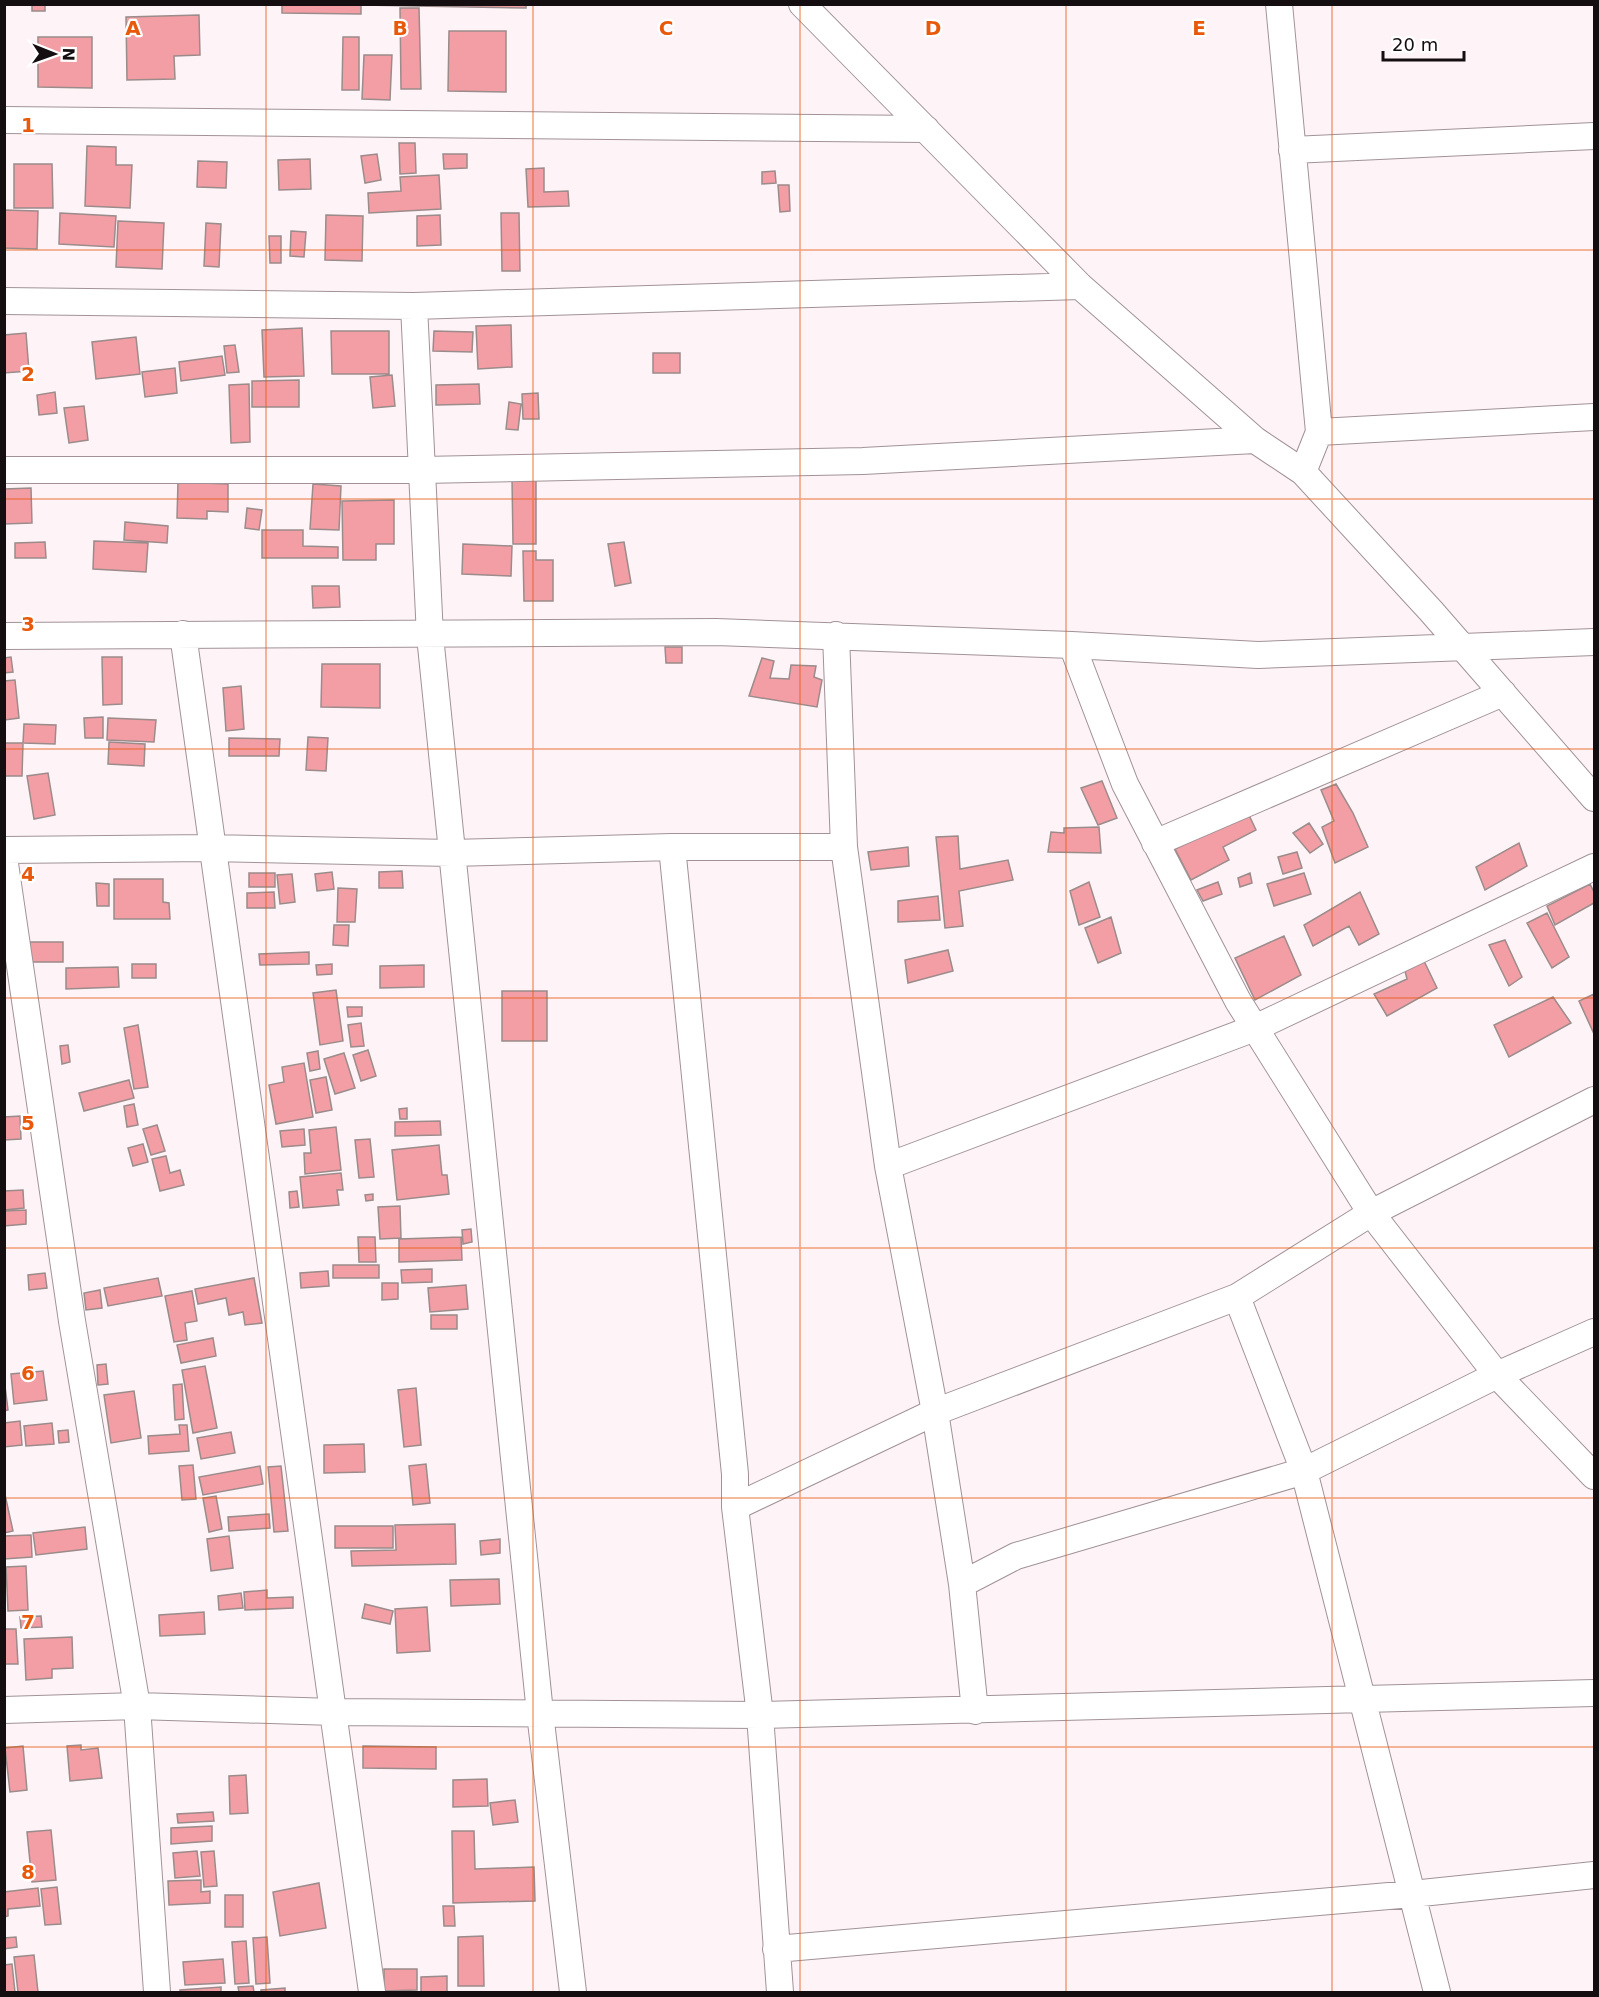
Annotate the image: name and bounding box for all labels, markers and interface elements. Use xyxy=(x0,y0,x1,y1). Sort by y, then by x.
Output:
text: A xyxy=(125,16,141,40)
text: B xyxy=(392,16,408,40)
text: C xyxy=(659,16,673,40)
text: D xyxy=(925,16,941,40)
text: E xyxy=(1192,16,1206,40)
north arrow xyxy=(24,24,84,84)
scale bar xyxy=(1383,24,1464,62)
text: 20 m xyxy=(1392,34,1438,55)
text: N xyxy=(59,47,78,61)
text: 1 xyxy=(21,113,35,137)
text: 2 xyxy=(21,362,35,386)
text: 3 xyxy=(21,612,35,636)
text: 4 xyxy=(21,862,35,886)
text: 5 xyxy=(21,1111,35,1135)
text: 6 xyxy=(21,1361,35,1385)
text: 7 xyxy=(21,1610,35,1634)
text: 8 xyxy=(21,1860,35,1884)

